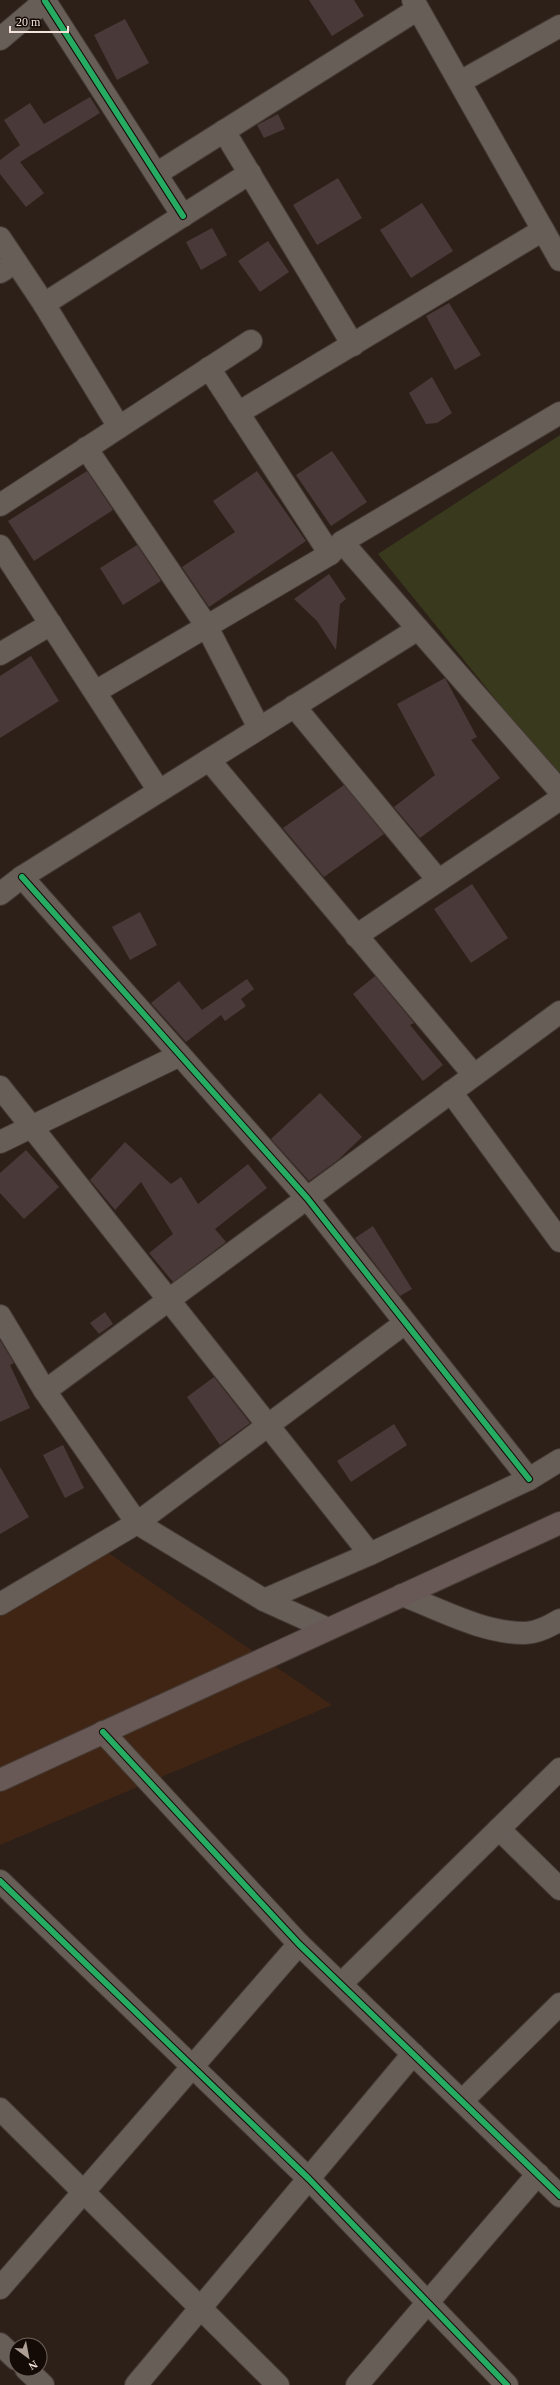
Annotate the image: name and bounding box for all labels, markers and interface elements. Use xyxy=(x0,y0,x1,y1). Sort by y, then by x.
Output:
scale bar xyxy=(10,8,68,34)
text: 20 m xyxy=(16,15,41,29)
north arrow xyxy=(8,2337,48,2377)
text: N xyxy=(27,2358,40,2373)

